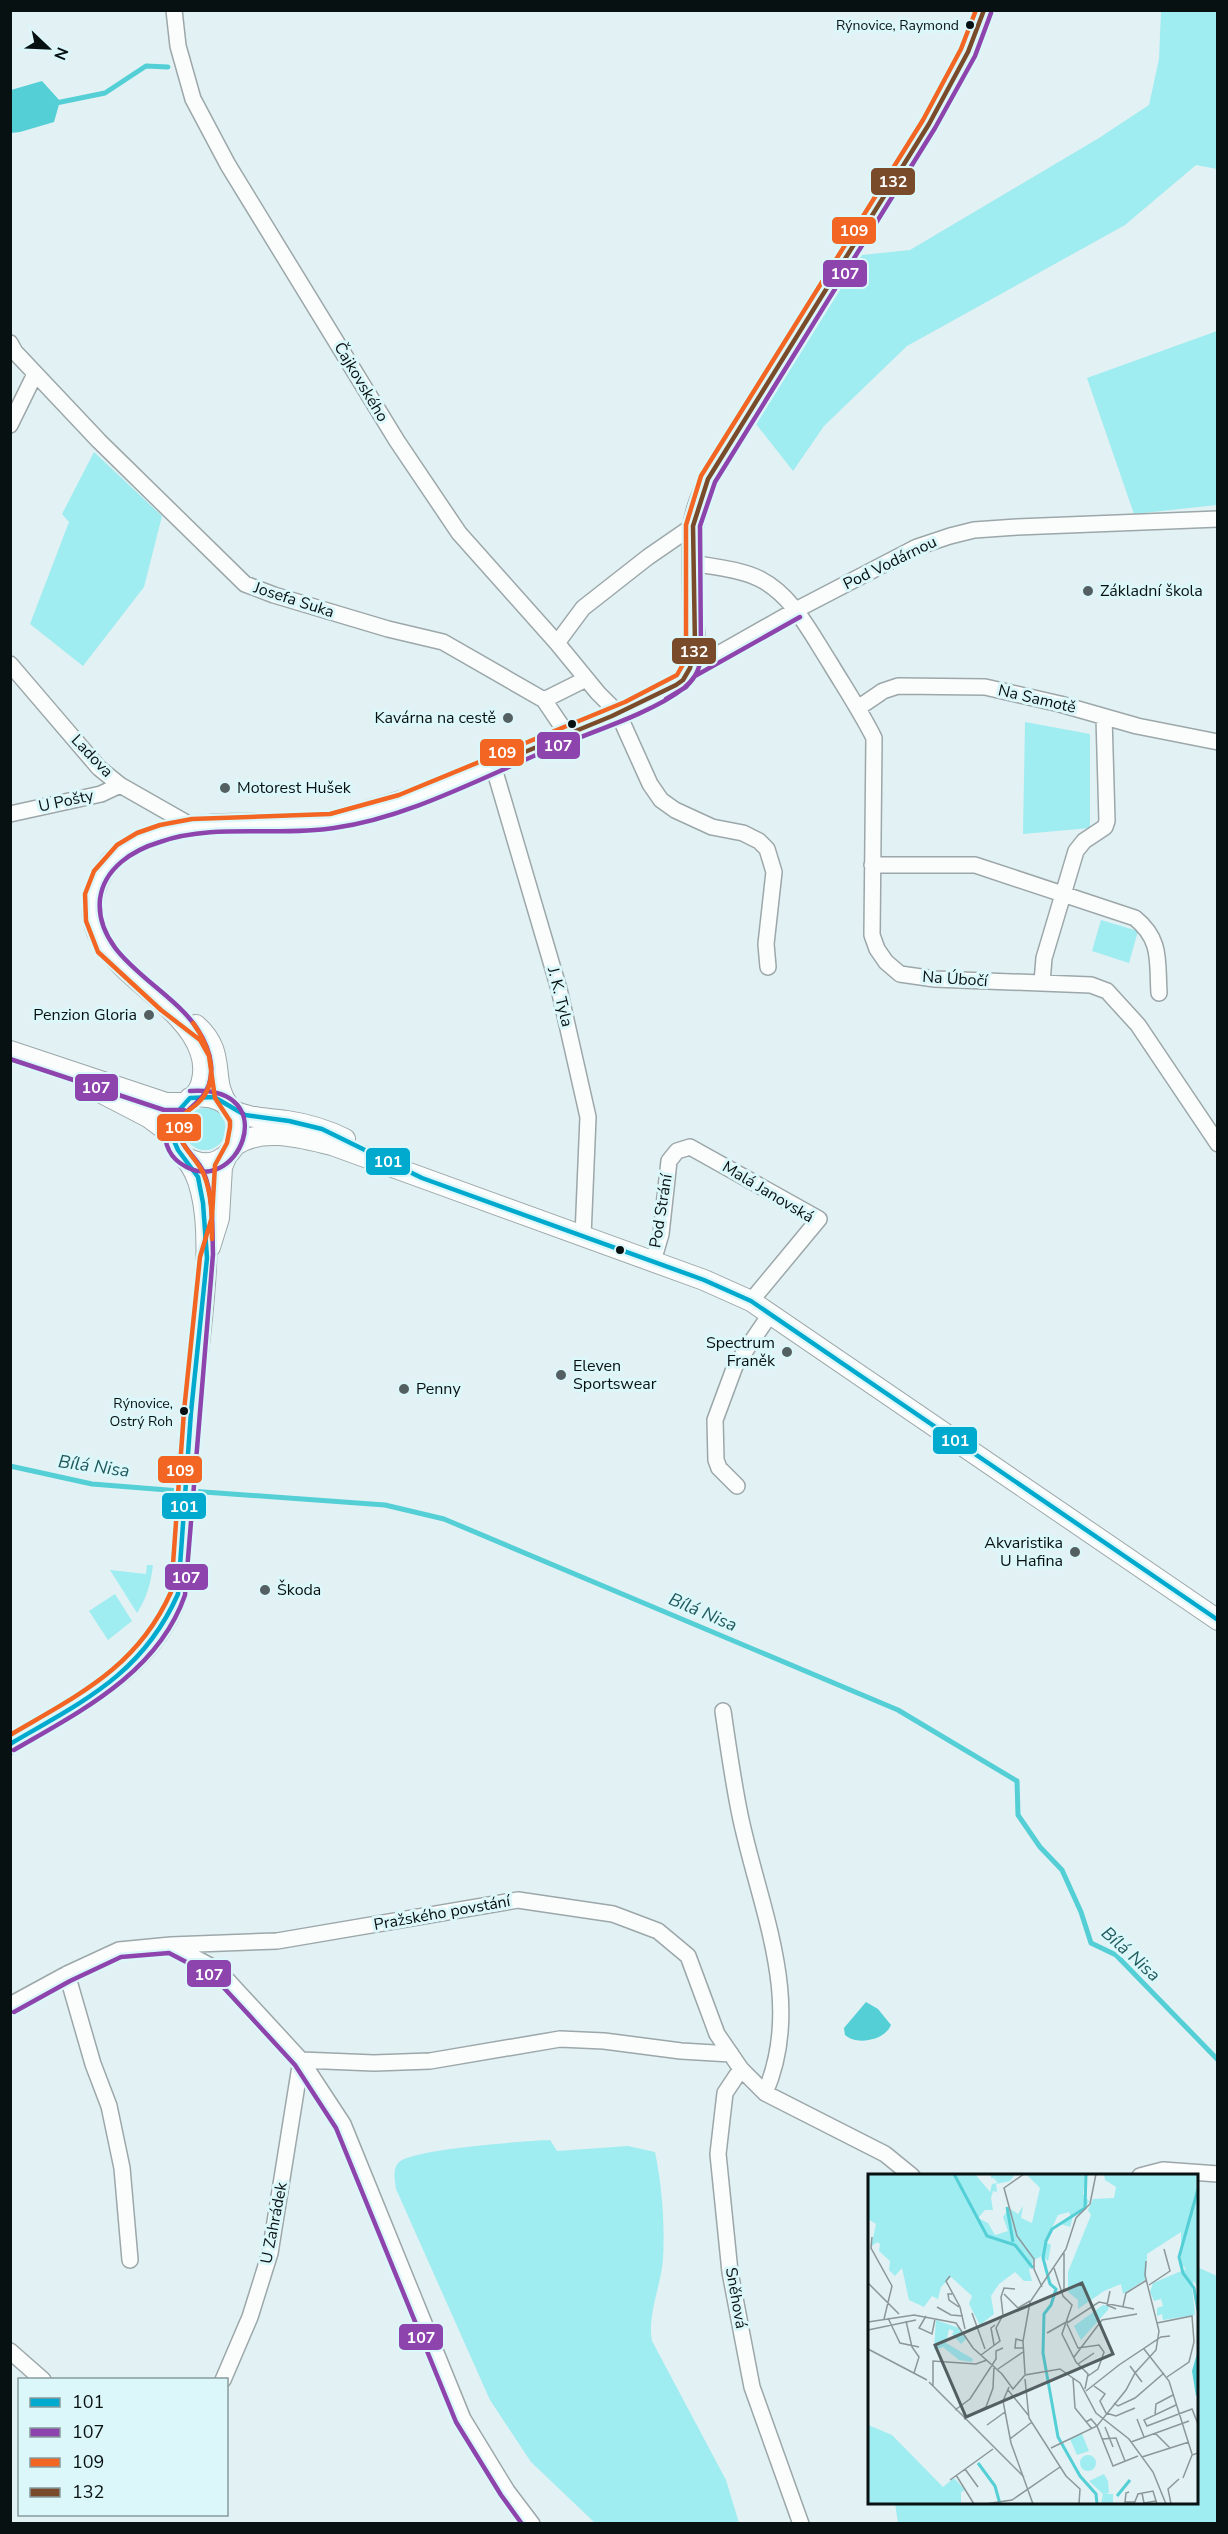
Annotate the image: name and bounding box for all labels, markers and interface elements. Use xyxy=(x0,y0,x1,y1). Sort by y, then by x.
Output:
place label: Rýnovice, Raymond xyxy=(836,16,959,35)
north arrow xyxy=(18,18,78,78)
marker: Rýnovice, Raymond xyxy=(964,19,976,31)
text: N xyxy=(48,44,73,63)
line badge: 132 xyxy=(870,167,916,196)
text: 132 xyxy=(879,171,907,193)
line badge: 109 xyxy=(831,216,877,245)
text: 109 xyxy=(840,220,868,242)
line badge: 107 xyxy=(822,259,868,288)
text: 107 xyxy=(831,263,859,285)
street label: Čajkovského xyxy=(329,338,394,426)
street label: Pod Vodárnou xyxy=(840,531,940,595)
street label: Josefa Suka xyxy=(250,576,337,623)
place label: Základní škola xyxy=(1100,580,1203,602)
marker: Základní škola xyxy=(1081,584,1095,598)
line badge: 132 xyxy=(671,637,717,665)
text: 132 xyxy=(680,641,708,663)
street label: Na Samotě xyxy=(996,679,1078,719)
place label: Kavárna na cestě xyxy=(375,707,496,729)
marker: Kavárna na cestě xyxy=(501,711,515,725)
unlabelled marker xyxy=(566,718,578,730)
street label: Ladova xyxy=(66,730,118,782)
line badge: 107 xyxy=(536,731,581,760)
text: 107 xyxy=(544,735,572,757)
line badge: 109 xyxy=(479,738,525,767)
text: 109 xyxy=(488,742,516,764)
place label: Motorest Hušek xyxy=(237,777,352,799)
marker: Motorest Hušek xyxy=(218,781,232,795)
street label: U Pošty xyxy=(36,784,96,818)
street label: J. K. Tyla xyxy=(542,964,578,1029)
street label: Na Úbočí xyxy=(922,966,990,992)
place label: Penzion Gloria xyxy=(33,1004,137,1026)
marker: Penzion Gloria xyxy=(142,1008,156,1022)
line badge: 107 xyxy=(74,1073,119,1102)
text: 107 xyxy=(82,1077,110,1099)
line badge: 109 xyxy=(156,1113,202,1142)
text: 109 xyxy=(165,1117,193,1139)
line badge: 101 xyxy=(365,1147,411,1176)
text: 101 xyxy=(374,1151,402,1173)
street label: Malá Janovská xyxy=(718,1156,818,1228)
street label: Pod Strání xyxy=(644,1171,678,1249)
unlabelled marker xyxy=(614,1244,626,1256)
place label: Spectrum Franěk xyxy=(706,1332,776,1372)
marker: Spectrum Franěk xyxy=(780,1345,794,1359)
place label: Eleven Sportswear xyxy=(573,1355,657,1395)
marker: Eleven Sportswear xyxy=(554,1368,568,1382)
place label: Penny xyxy=(416,1378,461,1400)
marker: Penny xyxy=(397,1382,411,1396)
place label: Rýnovice, Ostrý Roh xyxy=(110,1394,173,1431)
marker: Rýnovice, Ostrý Roh xyxy=(178,1405,190,1417)
line badge: 101 xyxy=(932,1426,978,1455)
text: 101 xyxy=(941,1430,969,1452)
water label: Bílá Nisa xyxy=(57,1449,131,1483)
line badge: 109 xyxy=(157,1455,203,1484)
text: 109 xyxy=(166,1460,194,1482)
line badge: 101 xyxy=(161,1492,207,1520)
text: 101 xyxy=(170,1496,198,1518)
place label: Akvaristika U Hafina xyxy=(984,1532,1063,1572)
marker: Akvaristika U Hafina xyxy=(1068,1545,1082,1559)
line badge: 107 xyxy=(164,1563,209,1591)
text: 107 xyxy=(172,1567,200,1589)
place label: Škoda xyxy=(277,1579,321,1601)
marker: Škoda xyxy=(258,1583,272,1597)
water label: Bílá Nisa xyxy=(665,1587,741,1637)
street label: Pražského povstání xyxy=(372,1890,513,1936)
water label: Bílá Nisa xyxy=(1096,1921,1166,1987)
line badge: 107 xyxy=(186,1959,232,1988)
text: 107 xyxy=(195,1964,223,1986)
inset map xyxy=(868,2174,1198,2504)
street label: U Zahrádek xyxy=(255,2179,293,2266)
street label: Sněhová xyxy=(720,2266,752,2330)
line badge: 107 xyxy=(398,2323,444,2351)
text: 107 xyxy=(407,2327,435,2349)
legend xyxy=(18,2378,228,2516)
text: 101 xyxy=(72,2390,104,2414)
text: 107 xyxy=(72,2420,104,2444)
text: 109 xyxy=(72,2450,104,2474)
text: 132 xyxy=(72,2480,104,2504)

